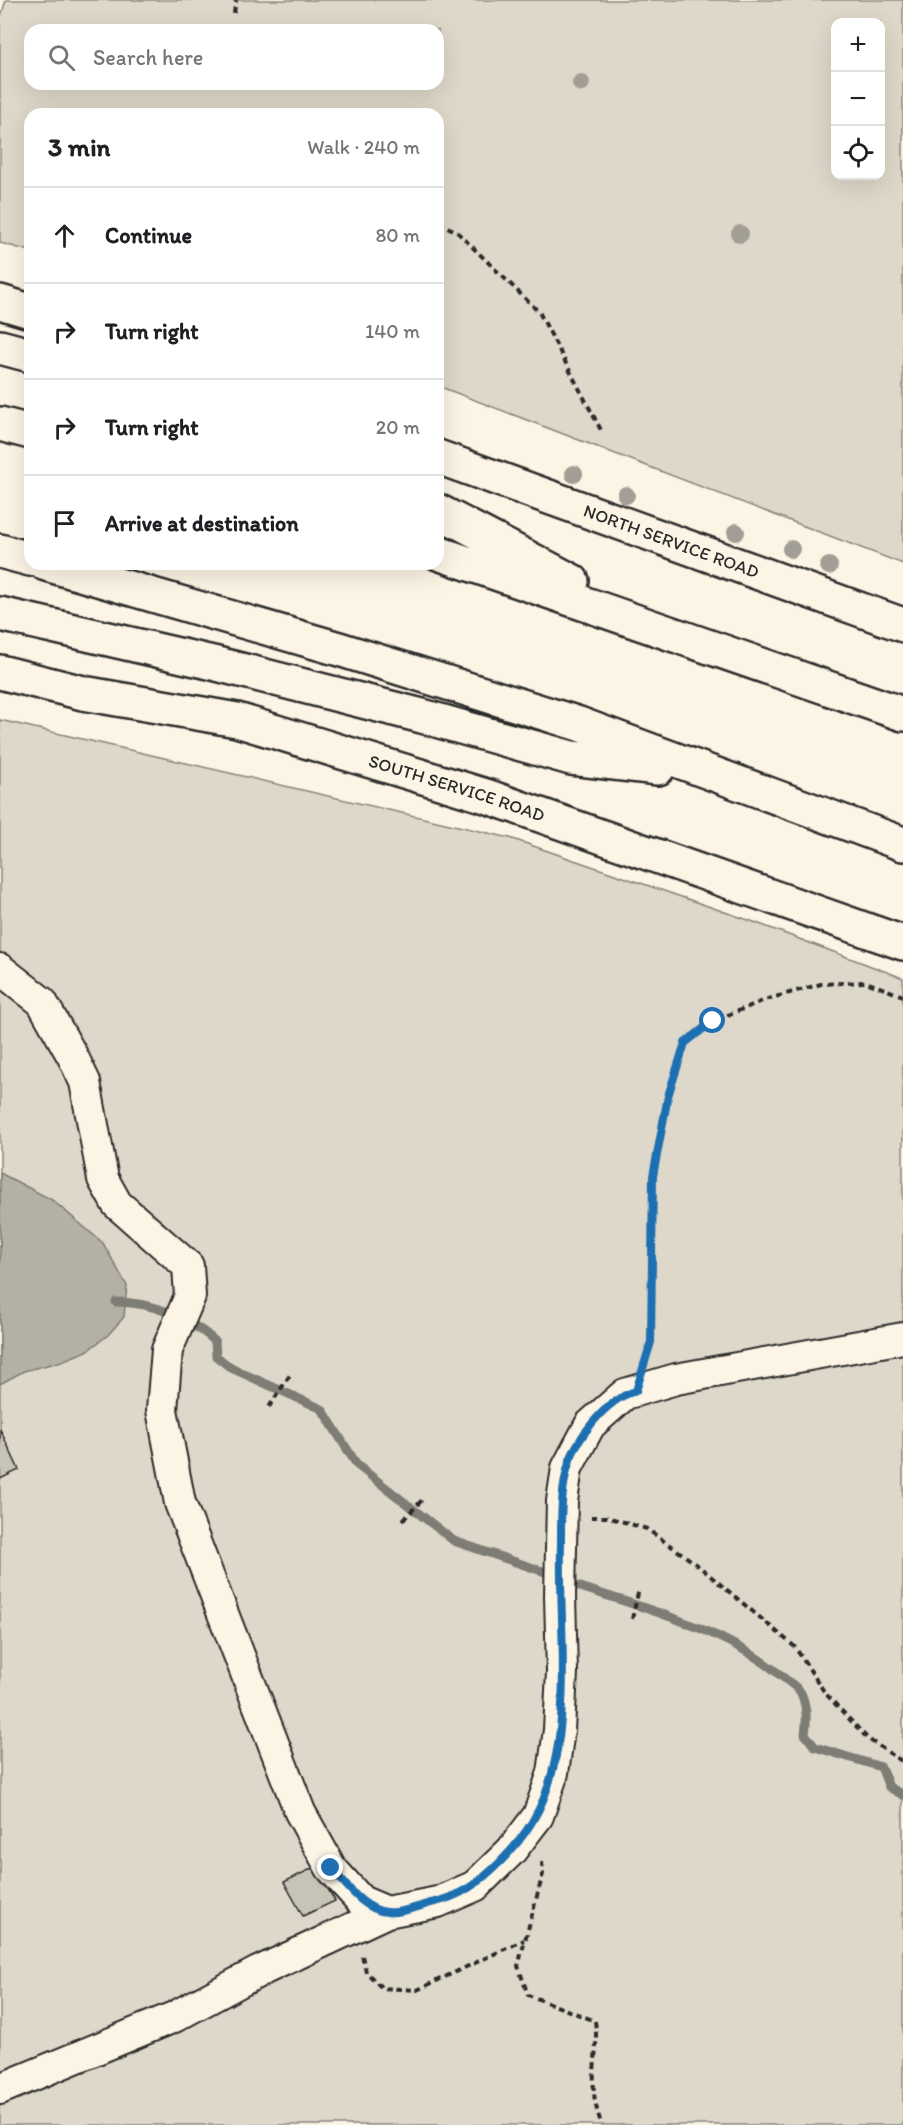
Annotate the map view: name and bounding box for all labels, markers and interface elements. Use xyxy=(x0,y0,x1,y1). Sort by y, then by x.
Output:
map controls xyxy=(831,18,885,180)
button: + xyxy=(831,18,885,72)
search box xyxy=(24,24,444,90)
icon: search xyxy=(45,41,78,74)
text: Search here xyxy=(93,44,203,71)
button: − xyxy=(831,72,885,126)
button: locate xyxy=(831,126,885,180)
text: 3 min xyxy=(48,131,110,163)
text: Walk · 240 m xyxy=(307,135,420,159)
icon: ahead xyxy=(48,219,81,252)
text: Continue xyxy=(105,222,192,249)
text: 80 m xyxy=(375,223,420,247)
icon: right xyxy=(48,315,81,348)
text: Turn right xyxy=(105,318,199,345)
text: 140 m xyxy=(365,319,420,343)
icon: right xyxy=(48,411,81,444)
text: Turn right xyxy=(105,414,199,441)
text: 20 m xyxy=(376,415,420,439)
street label: NORTH SERVICE ROAD xyxy=(581,500,762,583)
icon: arrive xyxy=(48,507,81,540)
text: Arrive at destination xyxy=(105,510,299,537)
street label: SOUTH SERVICE ROAD xyxy=(366,750,548,827)
route start xyxy=(699,1007,725,1033)
route end xyxy=(317,1854,343,1880)

